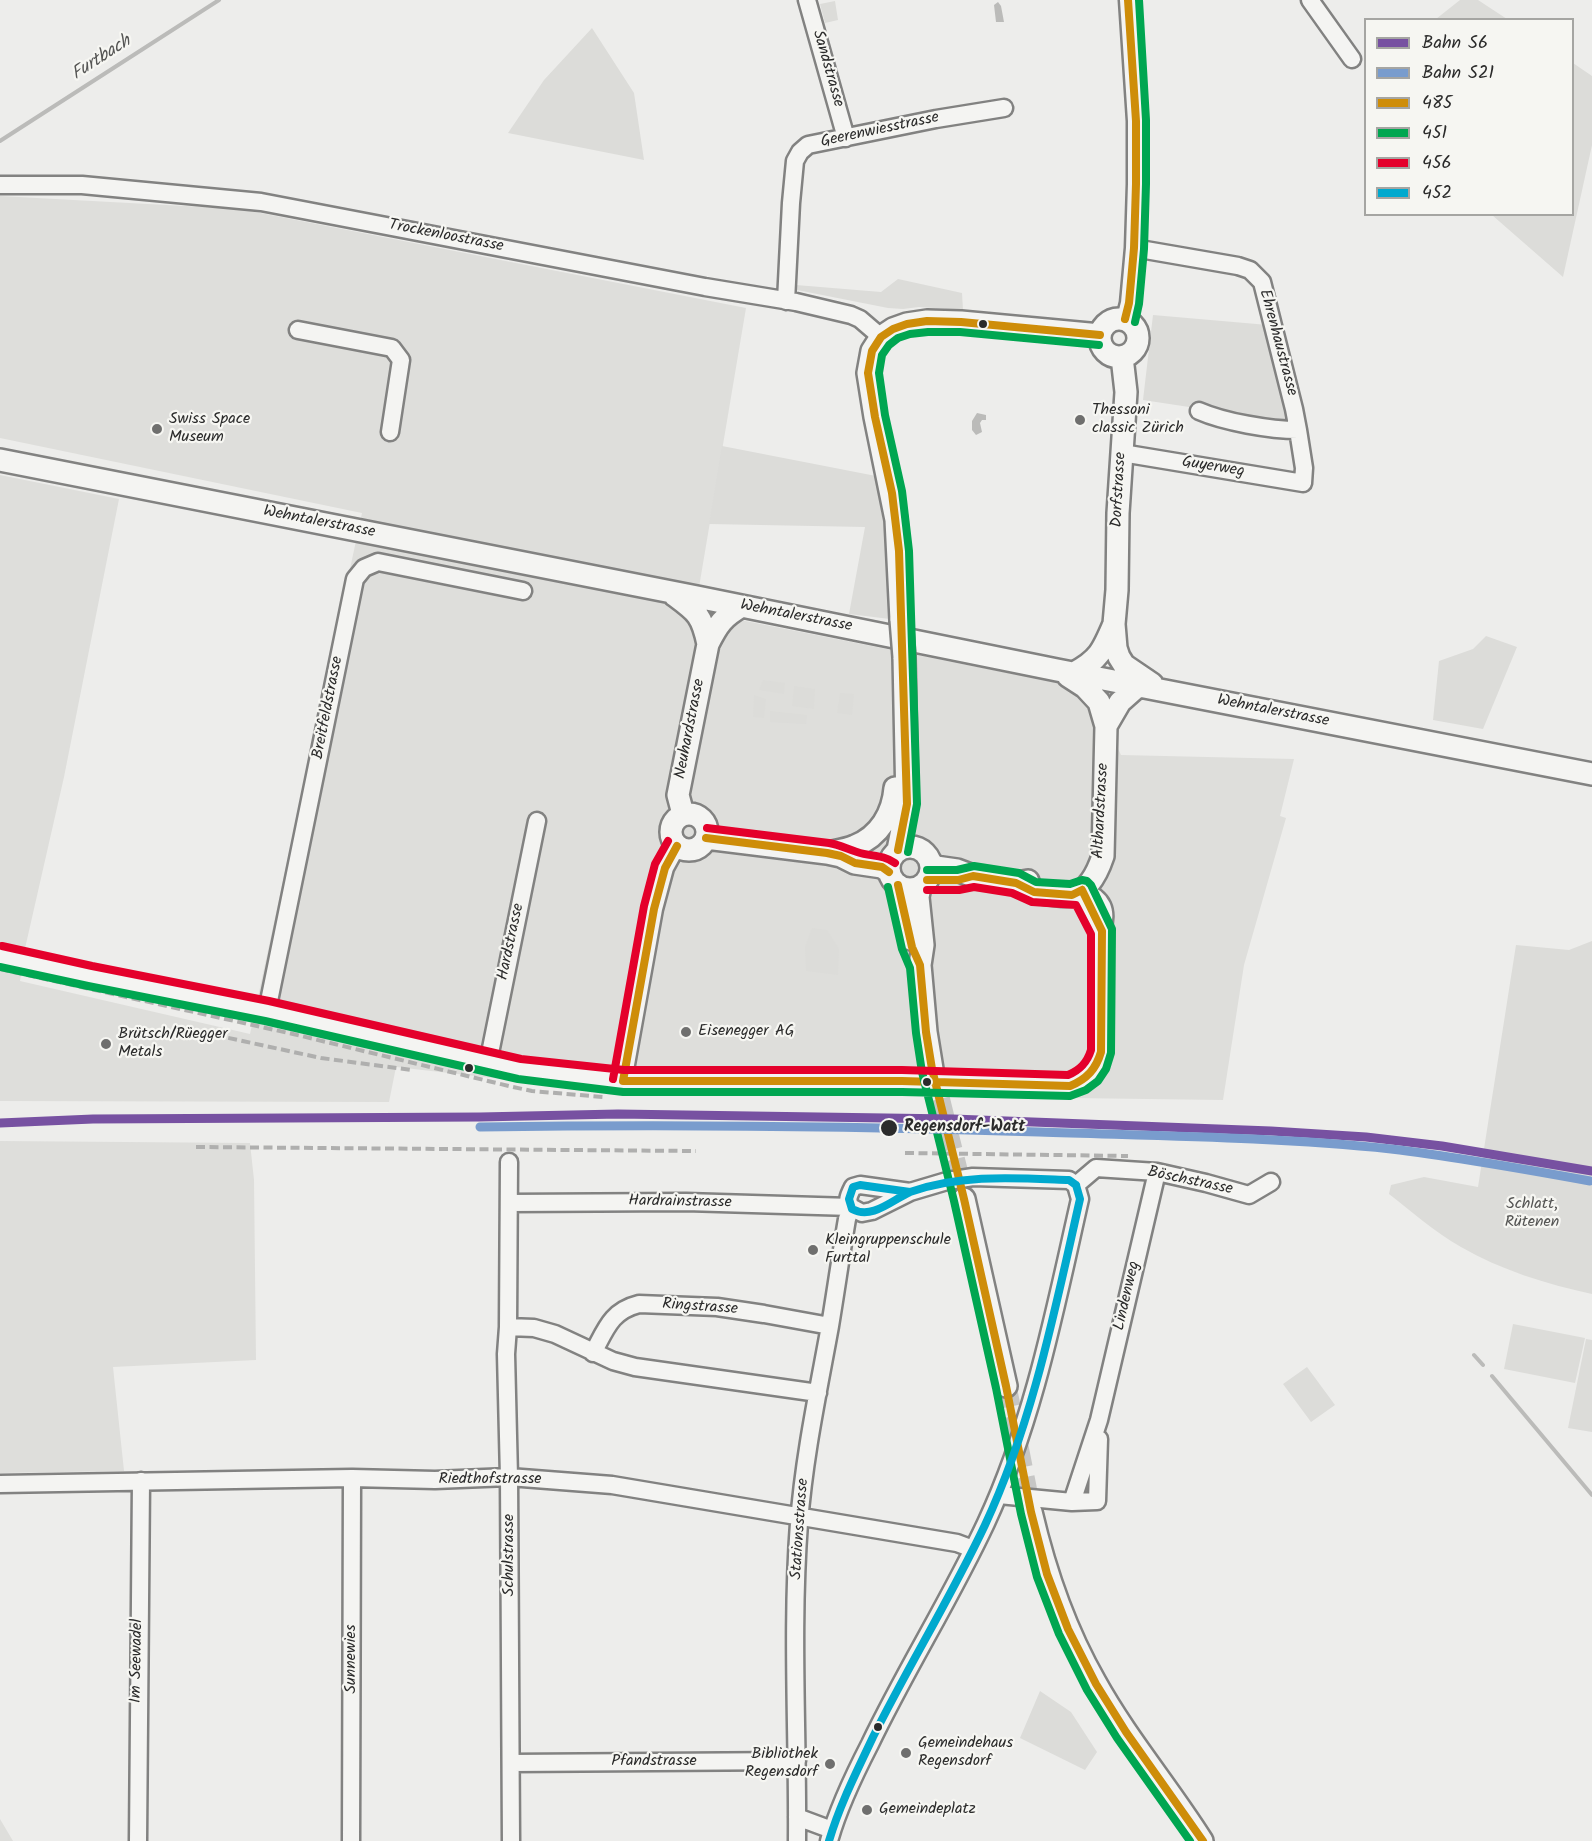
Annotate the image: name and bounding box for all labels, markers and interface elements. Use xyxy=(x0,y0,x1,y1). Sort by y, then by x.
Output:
legend xyxy=(1364,18,1574,216)
street label: Sandstrasse xyxy=(807,28,847,110)
text: Bahn S6 xyxy=(1422,29,1488,58)
water label: Furtbach xyxy=(68,32,136,86)
text: Bahn S21 xyxy=(1422,59,1494,88)
text: 485 xyxy=(1422,89,1452,118)
street label: Geerenwiesstrasse xyxy=(819,109,941,153)
text: 451 xyxy=(1422,119,1447,148)
text: 456 xyxy=(1422,149,1452,178)
text: 452 xyxy=(1422,179,1452,208)
street label: Trockenloostrasse xyxy=(387,216,505,258)
street label: Ehrenhaustrasse xyxy=(1254,288,1300,398)
unlabelled marker xyxy=(977,318,989,330)
place label: Thessoni classic Zürich xyxy=(1092,401,1184,439)
place label: Swiss Space Museum xyxy=(169,410,250,448)
marker: Thessoni classic Zürich xyxy=(1073,413,1087,427)
marker: Swiss Space Museum xyxy=(150,422,164,436)
street label: Dorfstrasse xyxy=(1108,452,1132,528)
street label: Guyerweg xyxy=(1180,454,1246,482)
street label: Wehntalerstrasse xyxy=(261,503,377,543)
street label: Wehntalerstrasse xyxy=(738,597,854,637)
street label: Breitfeldstrasse xyxy=(310,655,348,761)
street label: Neuhardstrasse xyxy=(672,677,710,781)
street label: Wehntalerstrasse xyxy=(1215,692,1331,732)
street label: Althardstrasse xyxy=(1090,763,1114,859)
street label: Hardstrasse xyxy=(494,902,530,982)
place label: Eisenegger AG xyxy=(698,1022,795,1042)
place label: Brütsch/Rüegger Metals xyxy=(118,1025,227,1063)
marker: Eisenegger AG xyxy=(679,1025,693,1039)
marker: Brütsch/Rüegger Metals xyxy=(99,1037,113,1051)
unlabelled marker xyxy=(463,1062,475,1074)
unlabelled marker xyxy=(921,1076,933,1088)
marker: Regensdorf-Watt xyxy=(879,1118,899,1138)
place label: Regensdorf-Watt xyxy=(904,1118,1026,1138)
street label: Böschstrasse xyxy=(1146,1164,1234,1200)
street label: Hardrainstrasse xyxy=(628,1193,732,1213)
park label: Schlatt, Rütenen xyxy=(1505,1195,1559,1233)
place label: Kleingruppenschule Furttal xyxy=(825,1231,951,1269)
marker: Kleingruppenschule Furttal xyxy=(806,1243,820,1257)
street label: Lindenweg xyxy=(1111,1260,1145,1332)
street label: Ringstrasse xyxy=(661,1296,739,1320)
street label: Riedthofstrasse xyxy=(438,1470,542,1490)
street label: Stationsstrasse xyxy=(788,1478,814,1580)
street label: Schulstrasse xyxy=(500,1514,520,1596)
street label: Im Seewadel xyxy=(128,1619,148,1703)
street label: Sunnewies xyxy=(342,1624,362,1694)
unlabelled marker xyxy=(872,1721,884,1733)
place label: Gemeindehaus Regensdorf xyxy=(918,1734,1013,1772)
place label: Bibliothek Regensdorf xyxy=(745,1745,818,1783)
marker: Gemeindehaus Regensdorf xyxy=(899,1746,913,1760)
street label: Pfandstrasse xyxy=(611,1752,697,1772)
marker: Bibliothek Regensdorf xyxy=(823,1757,837,1771)
place label: Gemeindeplatz xyxy=(879,1800,976,1820)
marker: Gemeindeplatz xyxy=(860,1803,874,1817)

